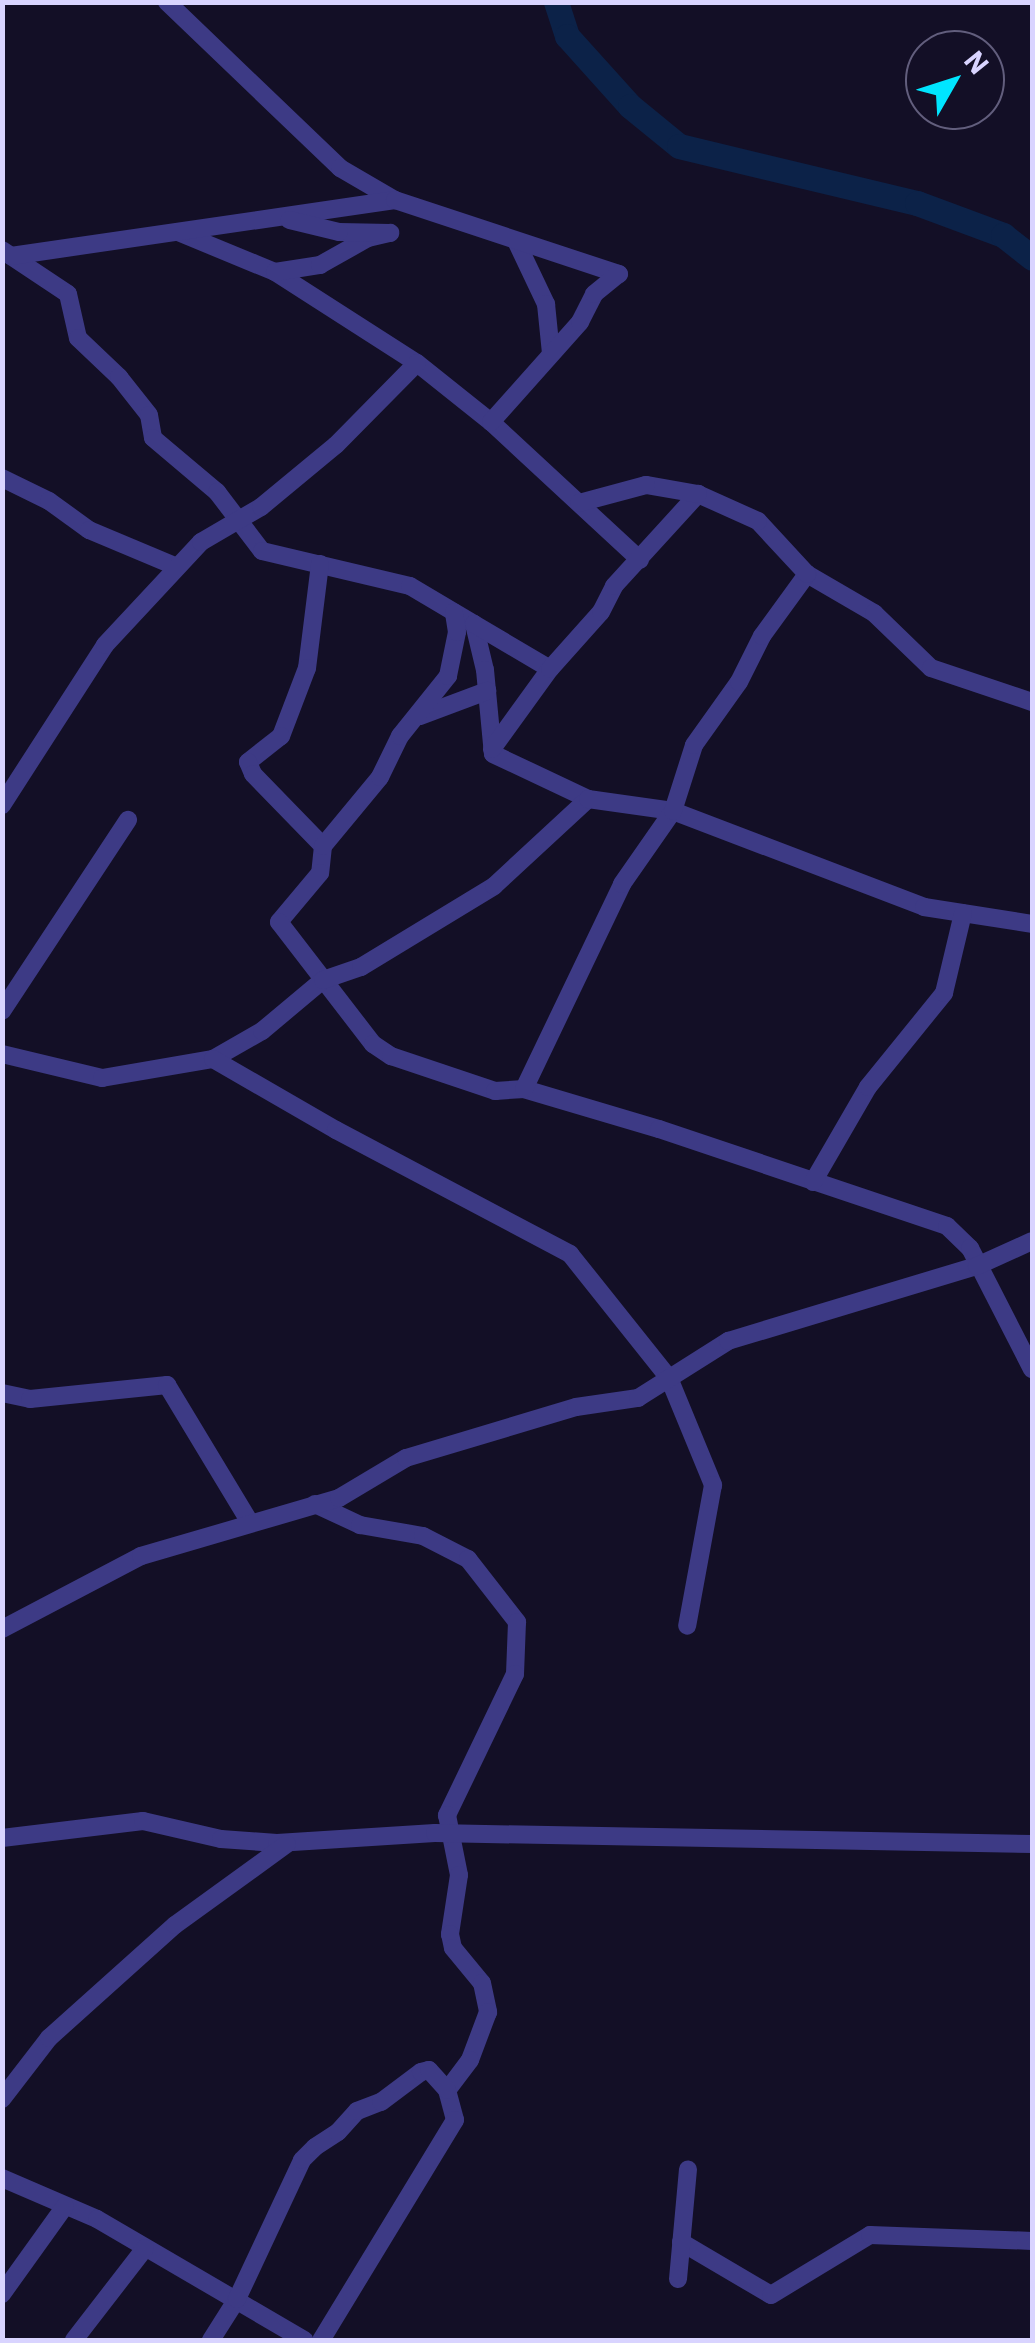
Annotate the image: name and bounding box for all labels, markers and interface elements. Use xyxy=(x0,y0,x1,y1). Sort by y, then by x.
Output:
north arrow xyxy=(905,30,1005,130)
text: N xyxy=(956,43,998,82)

